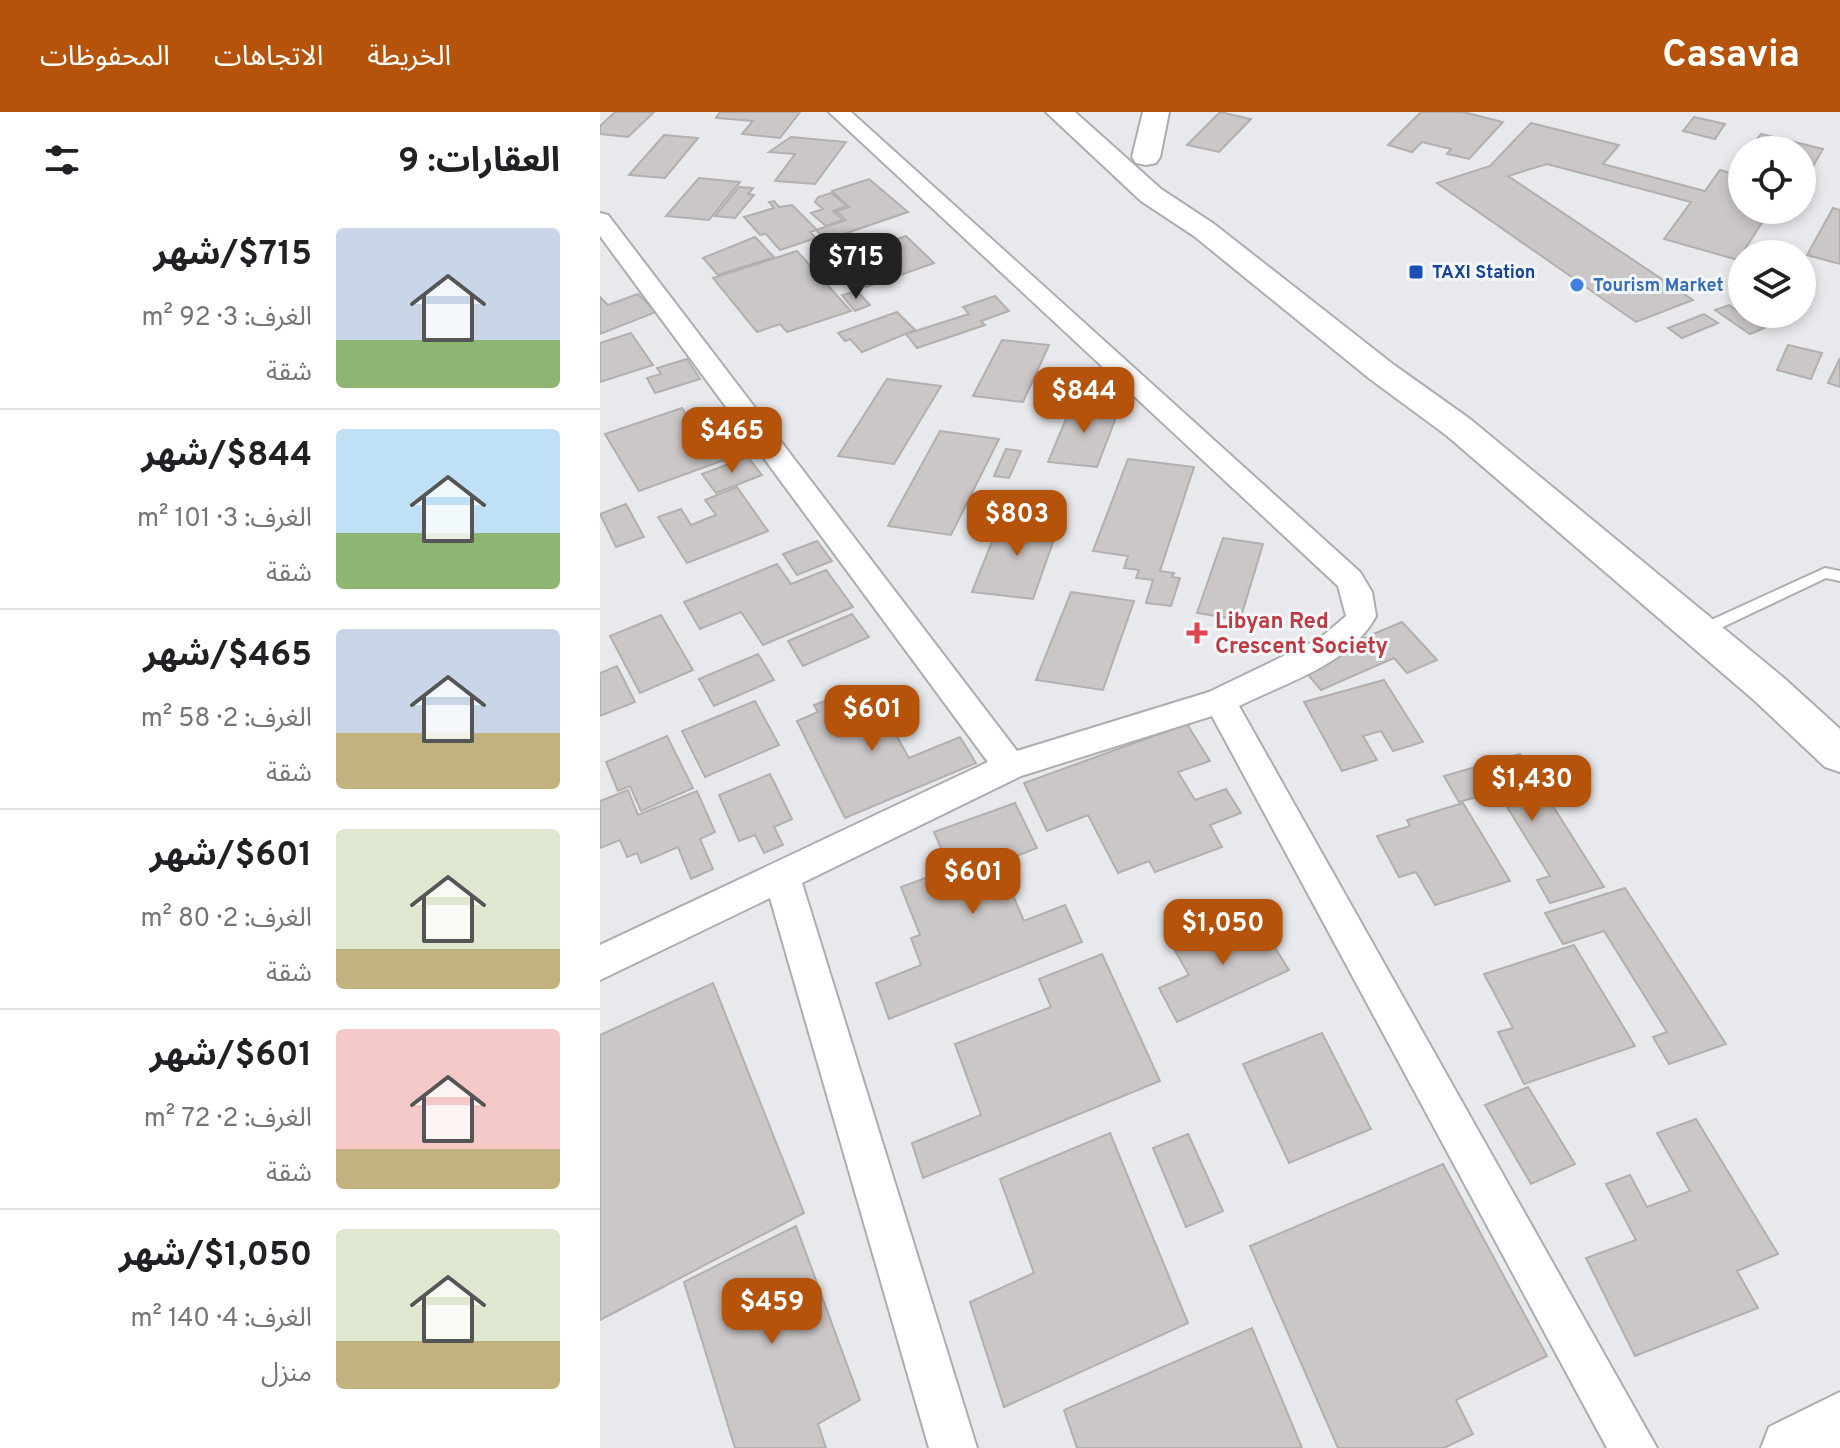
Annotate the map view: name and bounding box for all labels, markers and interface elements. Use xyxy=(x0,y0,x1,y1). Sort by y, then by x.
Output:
text: Casavia xyxy=(1662,32,1800,81)
text: المحفوظات xyxy=(40,40,170,76)
text: الاتجاهات xyxy=(214,40,323,76)
text: الخريطة xyxy=(367,40,451,76)
map controls xyxy=(1728,136,1816,328)
button: locate xyxy=(1728,136,1816,224)
icon: filters xyxy=(40,138,84,182)
text: العقارات: 9 xyxy=(398,141,560,184)
pin: $715 xyxy=(809,233,903,301)
text: $715/شهر xyxy=(153,234,312,277)
button: layers xyxy=(1728,240,1816,328)
text: $715 xyxy=(828,242,884,275)
icon: home xyxy=(400,260,496,356)
place label: TAXI Station xyxy=(1432,262,1535,285)
marker: TAXI Station xyxy=(1407,263,1425,281)
place label: Tourism Market xyxy=(1593,275,1724,298)
marker: Tourism Market xyxy=(1568,276,1586,294)
text: الغرف: 3 · 92 m² xyxy=(142,302,312,335)
text: شقة xyxy=(266,357,312,390)
pin: $844 xyxy=(1037,367,1131,435)
text: $844 xyxy=(1051,376,1117,409)
pin: $465 xyxy=(685,407,779,475)
text: $465 xyxy=(700,416,764,449)
text: $844/شهر xyxy=(142,435,312,478)
icon: home xyxy=(400,461,496,557)
pin: $803 xyxy=(970,490,1064,558)
text: $803 xyxy=(985,499,1049,532)
text: الغرف: 3 · 101 m² xyxy=(137,503,312,536)
text: شقة xyxy=(266,558,312,591)
place label: Libyan Red Crescent Society xyxy=(1215,609,1388,661)
marker: Libyan Red Crescent Society xyxy=(1186,622,1208,644)
text: $465/شهر xyxy=(143,635,312,678)
icon: home xyxy=(400,661,496,757)
pin: $601 xyxy=(825,685,919,753)
text: $601 xyxy=(842,694,902,727)
text: الغرف: 2 · 58 m² xyxy=(141,703,312,736)
pin: $1,430 xyxy=(1467,755,1597,823)
text: شقة xyxy=(266,758,312,791)
text: $1,430 xyxy=(1491,764,1573,797)
text: $601/شهر xyxy=(150,835,312,878)
pin: $601 xyxy=(926,848,1020,916)
text: $601 xyxy=(943,857,1003,890)
icon: home xyxy=(400,861,496,957)
pin: $1,050 xyxy=(1158,899,1288,967)
text: الغرف: 2 · 80 m² xyxy=(140,903,312,936)
text: $1,050 xyxy=(1182,908,1264,941)
text: شقة xyxy=(266,958,312,991)
text: $601/شهر xyxy=(150,1035,312,1078)
icon: home xyxy=(400,1061,496,1157)
text: الغرف: 2 · 72 m² xyxy=(144,1103,312,1136)
text: شقة xyxy=(266,1158,312,1191)
text: $1,050/شهر xyxy=(119,1235,312,1278)
icon: home xyxy=(400,1261,496,1357)
pin: $459 xyxy=(725,1278,819,1346)
text: $459 xyxy=(740,1287,804,1320)
text: الغرف: 4 · 140 m² xyxy=(130,1303,312,1336)
text: منزل xyxy=(261,1358,312,1391)

